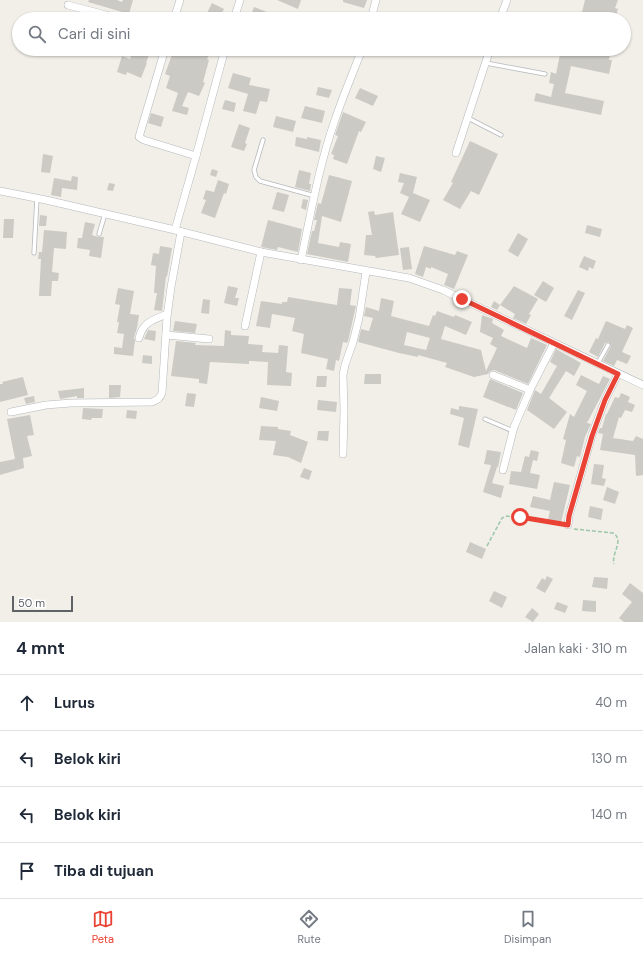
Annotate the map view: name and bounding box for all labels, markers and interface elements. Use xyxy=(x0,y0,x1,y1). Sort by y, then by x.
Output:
search box xyxy=(12,12,631,56)
icon: search xyxy=(26,23,48,45)
text: Cari di sini xyxy=(58,24,130,44)
route end xyxy=(453,290,471,308)
route start xyxy=(511,508,529,526)
scale bar xyxy=(12,594,73,613)
text: 50 m xyxy=(18,596,45,610)
text: 4 mnt xyxy=(16,637,65,659)
text: Jalan kaki · 310 m xyxy=(524,640,627,657)
icon: ahead xyxy=(16,692,38,714)
text: Lurus xyxy=(54,693,95,713)
text: 40 m xyxy=(595,694,627,711)
icon: left xyxy=(16,748,38,770)
text: Belok kiri xyxy=(54,749,121,769)
text: 130 m xyxy=(591,750,627,767)
icon: left xyxy=(16,804,38,826)
text: Belok kiri xyxy=(54,805,121,825)
text: 140 m xyxy=(591,806,627,823)
icon: arrive xyxy=(16,860,38,882)
text: Tiba di tujuan xyxy=(54,861,154,881)
tab: Peta xyxy=(92,908,114,946)
tab: Rute xyxy=(297,908,321,946)
tab: Disimpan xyxy=(504,908,551,946)

